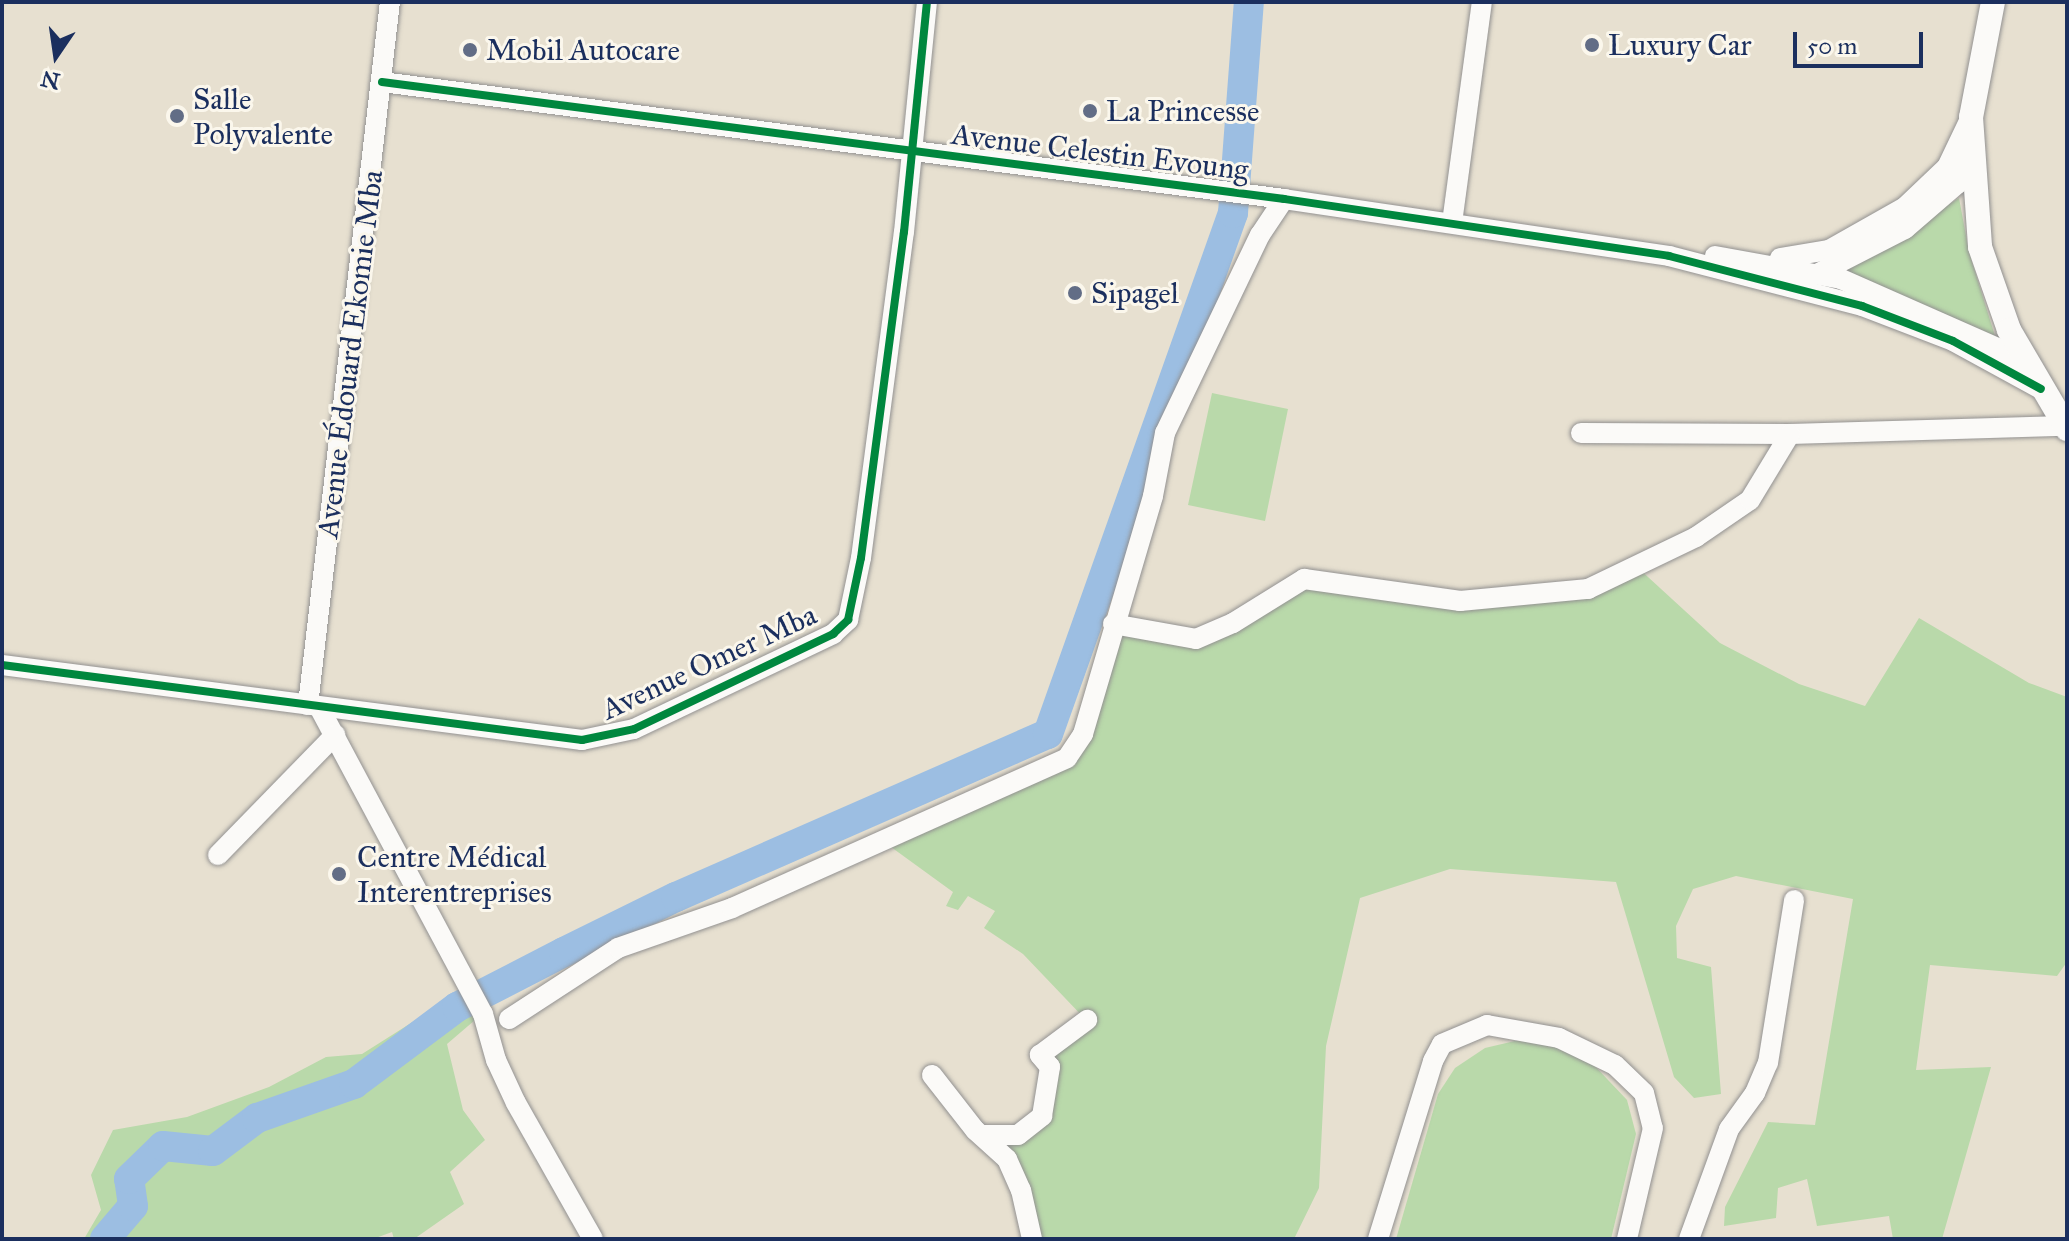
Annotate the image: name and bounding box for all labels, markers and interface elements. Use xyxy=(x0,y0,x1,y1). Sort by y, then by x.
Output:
north arrow xyxy=(16,16,96,96)
scale bar xyxy=(1797,16,1927,66)
place label: Luxury Car xyxy=(1608,27,1752,63)
text: 50 m xyxy=(1807,31,1857,61)
place label: Mobil Autocare xyxy=(486,32,680,68)
marker: Luxury Car xyxy=(1583,36,1601,54)
marker: Mobil Autocare xyxy=(461,41,479,59)
text: N xyxy=(38,65,63,95)
place label: Salle Polyvalente xyxy=(193,81,333,152)
place label: La Princesse xyxy=(1106,93,1260,129)
marker: La Princesse xyxy=(1081,102,1099,120)
marker: Salle Polyvalente xyxy=(168,107,186,125)
street label: Avenue Celestin Evoung xyxy=(949,116,1251,188)
street label: Avenue Édouard Ekomie Mba xyxy=(310,168,390,540)
place label: Sipagel xyxy=(1091,275,1179,311)
marker: Sipagel xyxy=(1066,284,1084,302)
street label: Avenue Omer Mba xyxy=(596,596,822,728)
place label: Centre Médical Interentreprises xyxy=(357,839,552,910)
marker: Centre Médical Interentreprises xyxy=(328,863,350,885)

